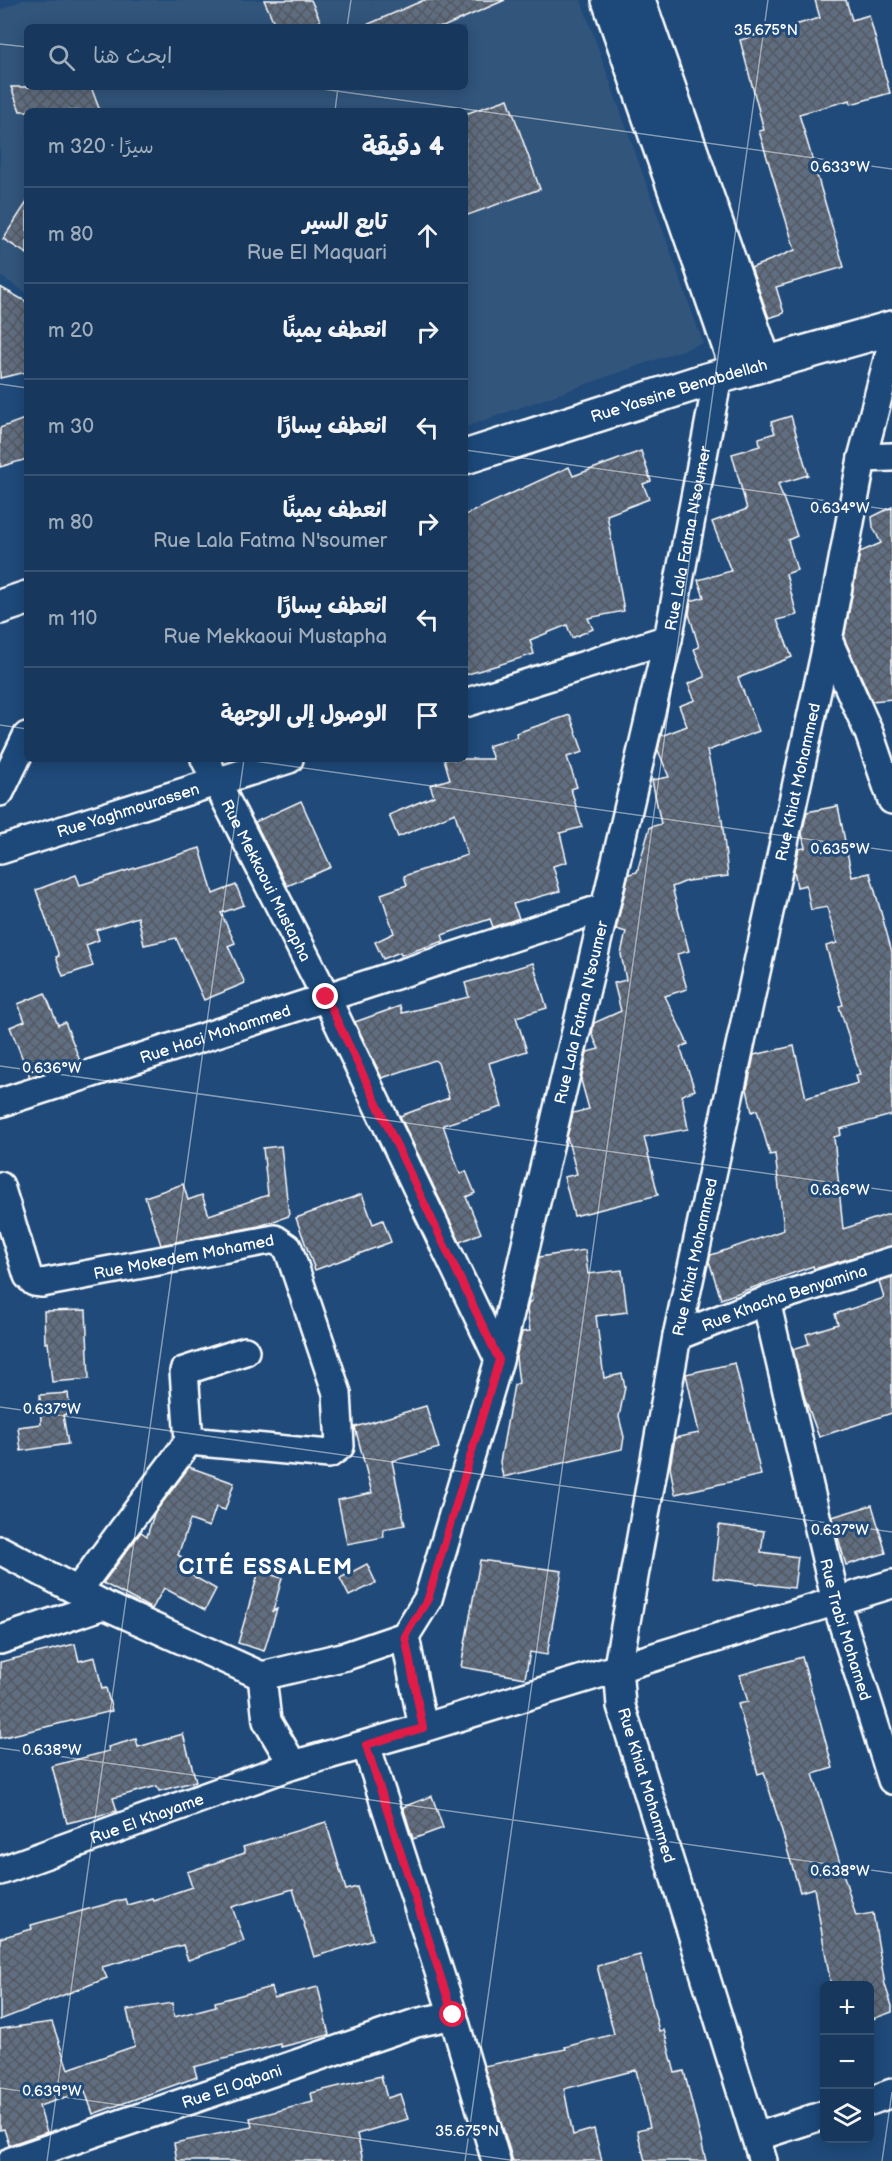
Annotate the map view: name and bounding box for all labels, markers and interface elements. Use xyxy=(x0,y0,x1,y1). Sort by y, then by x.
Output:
text: 35.675°N xyxy=(734,21,798,40)
search box xyxy=(24,24,468,90)
icon: search xyxy=(45,41,78,74)
text: ابحث هنا xyxy=(93,43,173,70)
text: 4 دقيقة xyxy=(362,132,444,163)
text: سيرًا · 320 m xyxy=(48,135,154,159)
text: 0.633°W xyxy=(810,158,870,177)
text: تابع السير xyxy=(303,209,387,236)
icon: ahead xyxy=(411,219,444,252)
text: 80 m xyxy=(48,223,93,247)
text: Rue El Maquari xyxy=(247,241,387,265)
icon: right xyxy=(411,315,444,348)
text: انعطف يمينًا xyxy=(283,317,387,344)
text: 20 m xyxy=(48,319,94,343)
street label: Rue Yassine Benabdellah xyxy=(588,356,770,427)
icon: left xyxy=(411,411,444,444)
text: انعطف يسارًا xyxy=(277,413,387,440)
text: 30 m xyxy=(48,415,94,439)
street label: Rue Lala Fatma N'soumer xyxy=(662,445,716,632)
text: انعطف يمينًا xyxy=(283,497,387,524)
text: 0.634°W xyxy=(810,499,870,518)
icon: right xyxy=(411,507,444,540)
text: 80 m xyxy=(48,511,93,535)
text: Rue Lala Fatma N'soumer xyxy=(153,529,387,553)
text: انعطف يسارًا xyxy=(277,593,387,620)
icon: left xyxy=(411,603,444,636)
text: 110 m xyxy=(48,607,97,631)
text: Rue Mekkaoui Mustapha xyxy=(163,625,387,649)
icon: arrive xyxy=(411,699,444,732)
text: الوصول إلى الوجهة xyxy=(220,701,387,728)
street label: Rue Khiat Mohammed xyxy=(772,701,825,863)
street label: Rue Yaghmourassen xyxy=(55,780,202,843)
street label: Rue Mekkaoui Mustapha xyxy=(216,797,314,965)
text: 0.635°W xyxy=(810,840,870,859)
street label: Rue Lala Fatma N'soumer xyxy=(551,919,613,1106)
route end xyxy=(312,983,338,1009)
street label: Rue Haci Mohammed xyxy=(138,1002,293,1068)
text: 0.636°W xyxy=(22,1059,82,1078)
street label: Rue Khiat Mohammed xyxy=(669,1176,722,1338)
text: 0.636°W xyxy=(810,1181,870,1200)
street label: Rue Mokedem Mohamed xyxy=(92,1231,276,1284)
street label: Rue Khacha Benyamina xyxy=(699,1262,870,1336)
text: 0.637°W xyxy=(23,1400,81,1419)
text: 0.637°W xyxy=(811,1521,869,1540)
district label: CITÉ ESSALEM xyxy=(179,1552,353,1581)
street label: Rue Trabi Mohamed xyxy=(815,1557,874,1703)
street label: Rue Khiat Mohammed xyxy=(613,1706,678,1865)
text: 0.638°W xyxy=(22,1741,82,1760)
street label: Rue El Khayame xyxy=(88,1790,207,1849)
text: 0.638°W xyxy=(810,1862,870,1881)
map controls xyxy=(820,1981,874,2143)
button: + xyxy=(820,1981,874,2035)
route start xyxy=(439,2001,465,2027)
button: − xyxy=(820,2035,874,2089)
street label: Rue El Oqbani xyxy=(179,2062,285,2113)
text: 0.639°W xyxy=(22,2082,82,2101)
button: layers xyxy=(820,2089,874,2143)
text: 35.675°N xyxy=(435,2122,499,2141)

